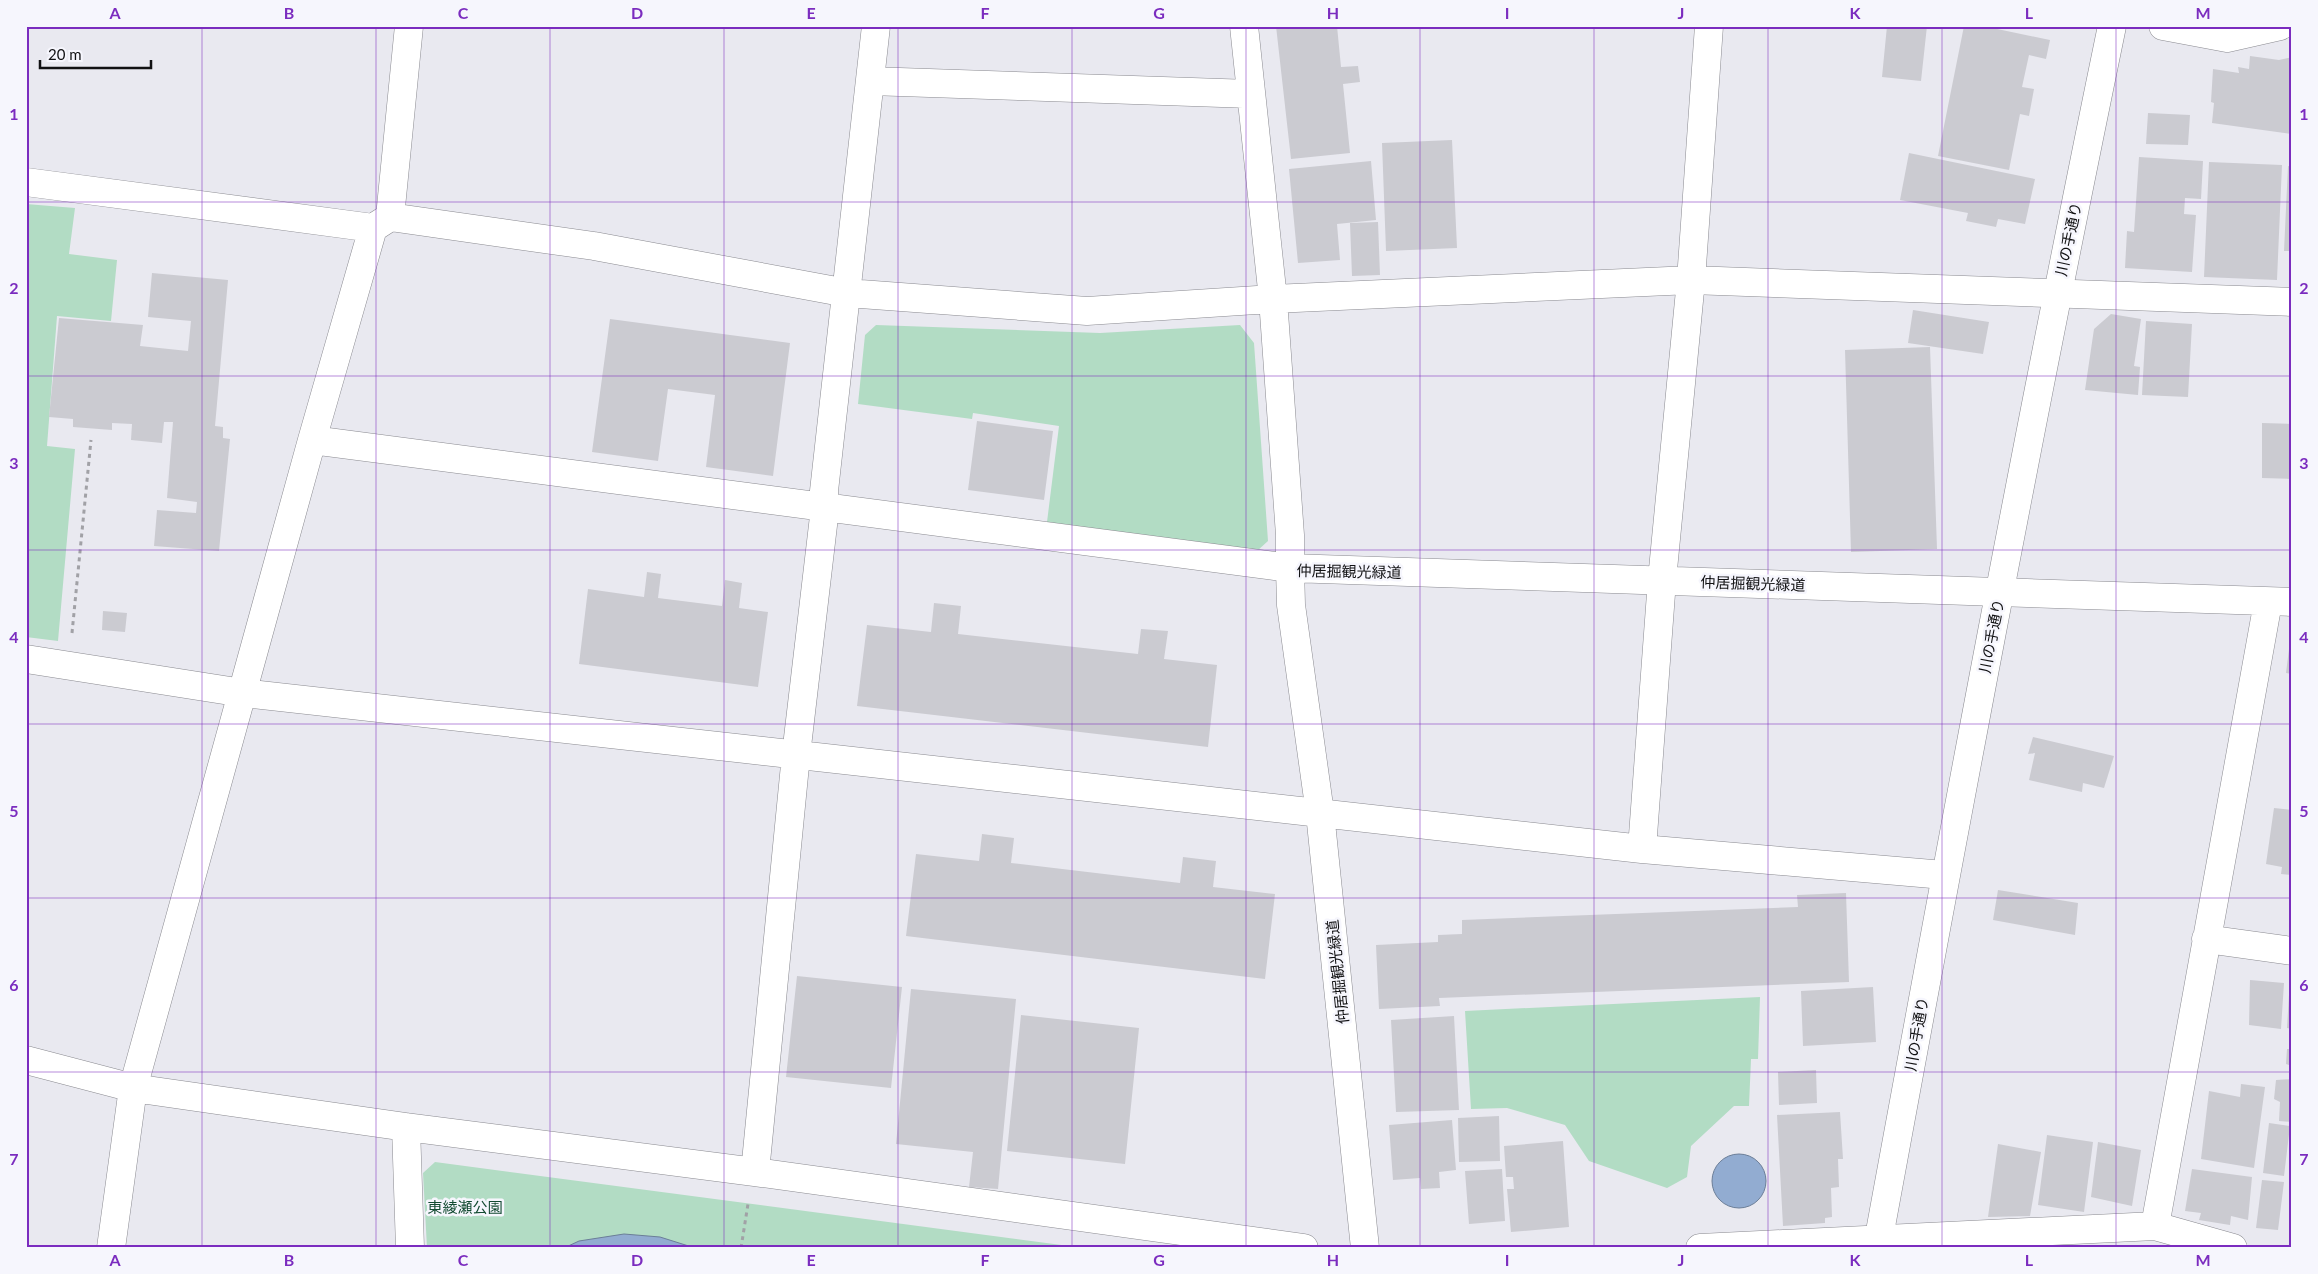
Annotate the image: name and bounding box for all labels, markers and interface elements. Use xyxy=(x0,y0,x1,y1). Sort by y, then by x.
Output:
text: A xyxy=(108,3,121,22)
text: B xyxy=(284,3,294,22)
text: C xyxy=(458,3,469,22)
text: D xyxy=(631,3,643,22)
text: E xyxy=(806,3,816,22)
text: F xyxy=(980,3,990,22)
text: G xyxy=(1153,3,1165,22)
text: H xyxy=(1327,3,1339,22)
text: I xyxy=(1505,3,1509,22)
text: J xyxy=(1678,3,1684,22)
text: K xyxy=(1850,3,1862,22)
text: L xyxy=(2025,3,2034,22)
text: M xyxy=(2195,3,2211,22)
scale bar xyxy=(40,38,151,70)
text: 20 m xyxy=(48,45,82,63)
text: 1 xyxy=(9,104,19,123)
text: 1 xyxy=(2299,104,2309,123)
street label: 川の手通り xyxy=(2051,200,2085,278)
text: 2 xyxy=(9,278,19,297)
text: 2 xyxy=(2299,278,2309,297)
text: 3 xyxy=(9,453,19,472)
text: 3 xyxy=(2299,453,2309,472)
street label: 仲居掘観光緑道 xyxy=(1296,561,1402,581)
street label: 仲居掘観光緑道 xyxy=(1700,572,1806,594)
street label: 川の手通り xyxy=(1975,597,2007,675)
text: 4 xyxy=(9,627,19,646)
text: 4 xyxy=(2299,627,2309,646)
text: 5 xyxy=(9,801,19,820)
text: 5 xyxy=(2299,801,2309,820)
street label: 仲居掘観光緑道 xyxy=(1323,919,1351,1025)
text: 6 xyxy=(9,975,19,994)
text: 6 xyxy=(2299,975,2309,994)
street label: 川の手通り xyxy=(1901,995,1931,1073)
text: 7 xyxy=(9,1149,19,1168)
text: 7 xyxy=(2299,1149,2309,1168)
park label: 東綾瀬公園 xyxy=(427,1198,503,1216)
text: A xyxy=(108,1250,121,1269)
text: B xyxy=(284,1250,294,1269)
text: C xyxy=(458,1250,469,1269)
text: D xyxy=(631,1250,643,1269)
text: E xyxy=(806,1250,816,1269)
text: F xyxy=(980,1250,990,1269)
text: G xyxy=(1153,1250,1165,1269)
text: H xyxy=(1327,1250,1339,1269)
text: I xyxy=(1505,1250,1509,1269)
text: J xyxy=(1678,1250,1684,1269)
text: K xyxy=(1850,1250,1862,1269)
text: L xyxy=(2025,1250,2034,1269)
text: M xyxy=(2195,1250,2211,1269)

